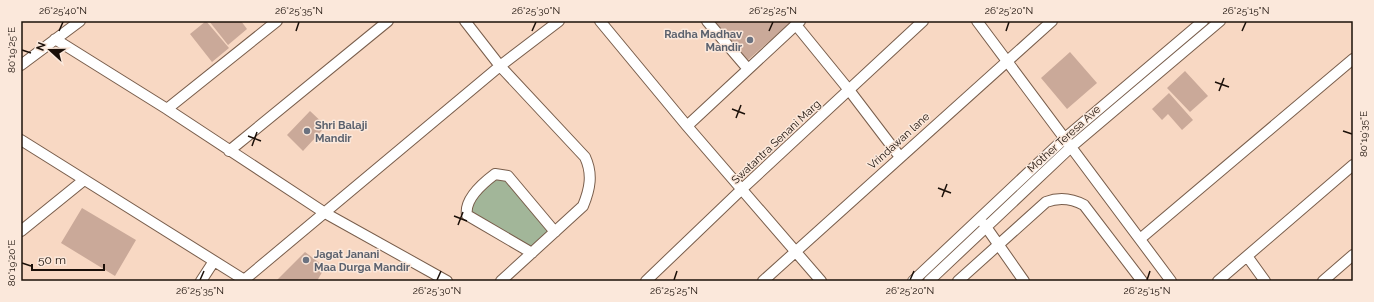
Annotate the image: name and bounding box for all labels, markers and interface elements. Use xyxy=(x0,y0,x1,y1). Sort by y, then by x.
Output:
text: 26°25'40"N xyxy=(39,5,87,16)
text: 26°25'35"N xyxy=(275,5,323,16)
text: 26°25'30"N xyxy=(512,5,560,16)
text: 26°25'25"N xyxy=(749,5,797,16)
text: 26°25'20"N xyxy=(985,5,1033,16)
text: 26°25'15"N xyxy=(1223,5,1269,16)
text: 80°19'25"E xyxy=(6,27,17,73)
place label: Radha Madhav Mandir xyxy=(664,28,743,54)
north arrow xyxy=(30,30,70,70)
marker: Radha Madhav Mandir xyxy=(745,35,755,45)
text: N xyxy=(34,40,49,53)
street label: Swatantra Senani Marg xyxy=(729,97,823,187)
street label: Mother Teresa Ave xyxy=(1025,102,1104,175)
street label: Vrindawan lane xyxy=(866,110,933,172)
text: 80°19'35"E xyxy=(1358,111,1369,157)
place label: Shri Balaji Mandir xyxy=(315,119,368,145)
marker: Shri Balaji Mandir xyxy=(302,126,312,136)
text: 80°19'20"E xyxy=(6,240,17,286)
scale bar xyxy=(32,246,104,272)
place label: Jagat Janani Maa Durga Mandir xyxy=(314,248,411,274)
text: 50 m xyxy=(38,253,66,267)
marker: Jagat Janani Maa Durga Mandir xyxy=(301,255,311,265)
text: 26°25'35"N xyxy=(176,285,224,296)
text: 26°25'30"N xyxy=(413,285,461,296)
text: 26°25'25"N xyxy=(650,285,698,296)
text: 26°25'20"N xyxy=(886,285,934,296)
text: 26°25'15"N xyxy=(1124,285,1170,296)

